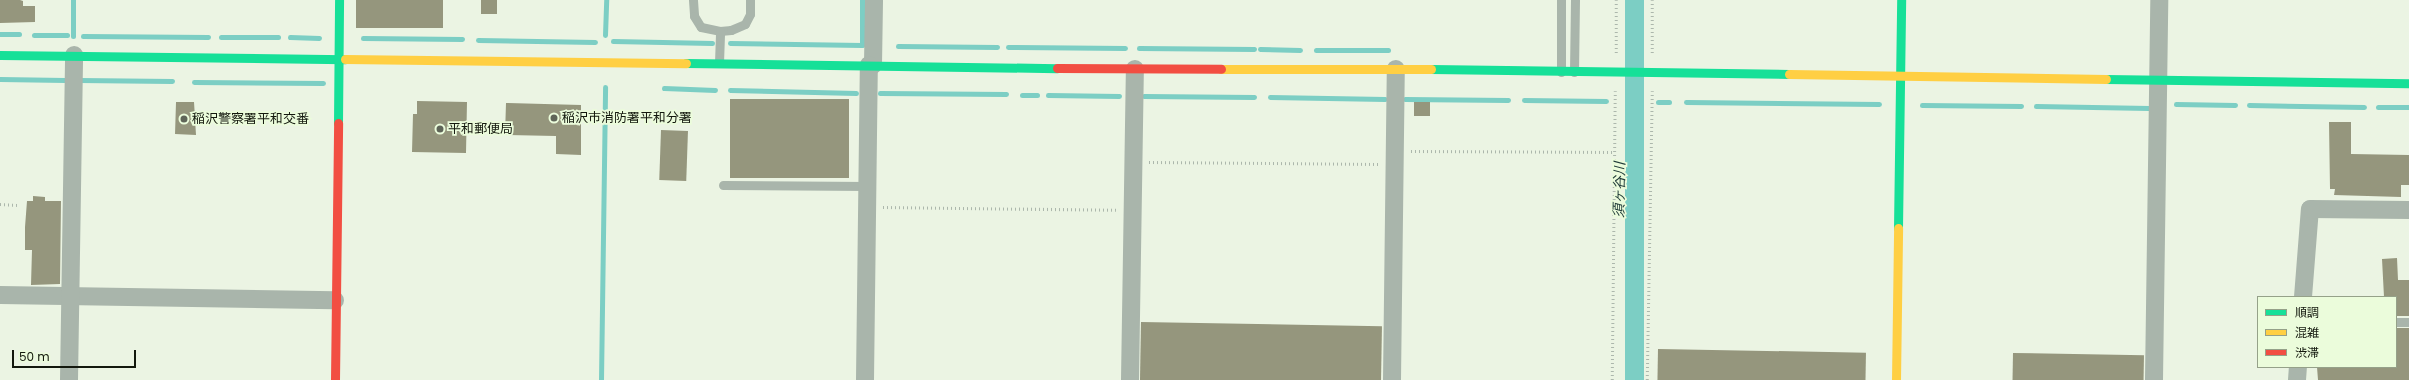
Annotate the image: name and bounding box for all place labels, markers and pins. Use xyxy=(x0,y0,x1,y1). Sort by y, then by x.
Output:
place label: 稲沢市消防署平和分署 xyxy=(562,110,692,126)
place label: 稲沢警察署平和交番 xyxy=(192,111,309,127)
marker: 稲沢市消防署平和分署 xyxy=(549,113,559,123)
marker: 稲沢警察署平和交番 xyxy=(179,114,189,124)
place label: 平和郵便局 xyxy=(448,121,513,137)
marker: 平和郵便局 xyxy=(435,124,445,134)

